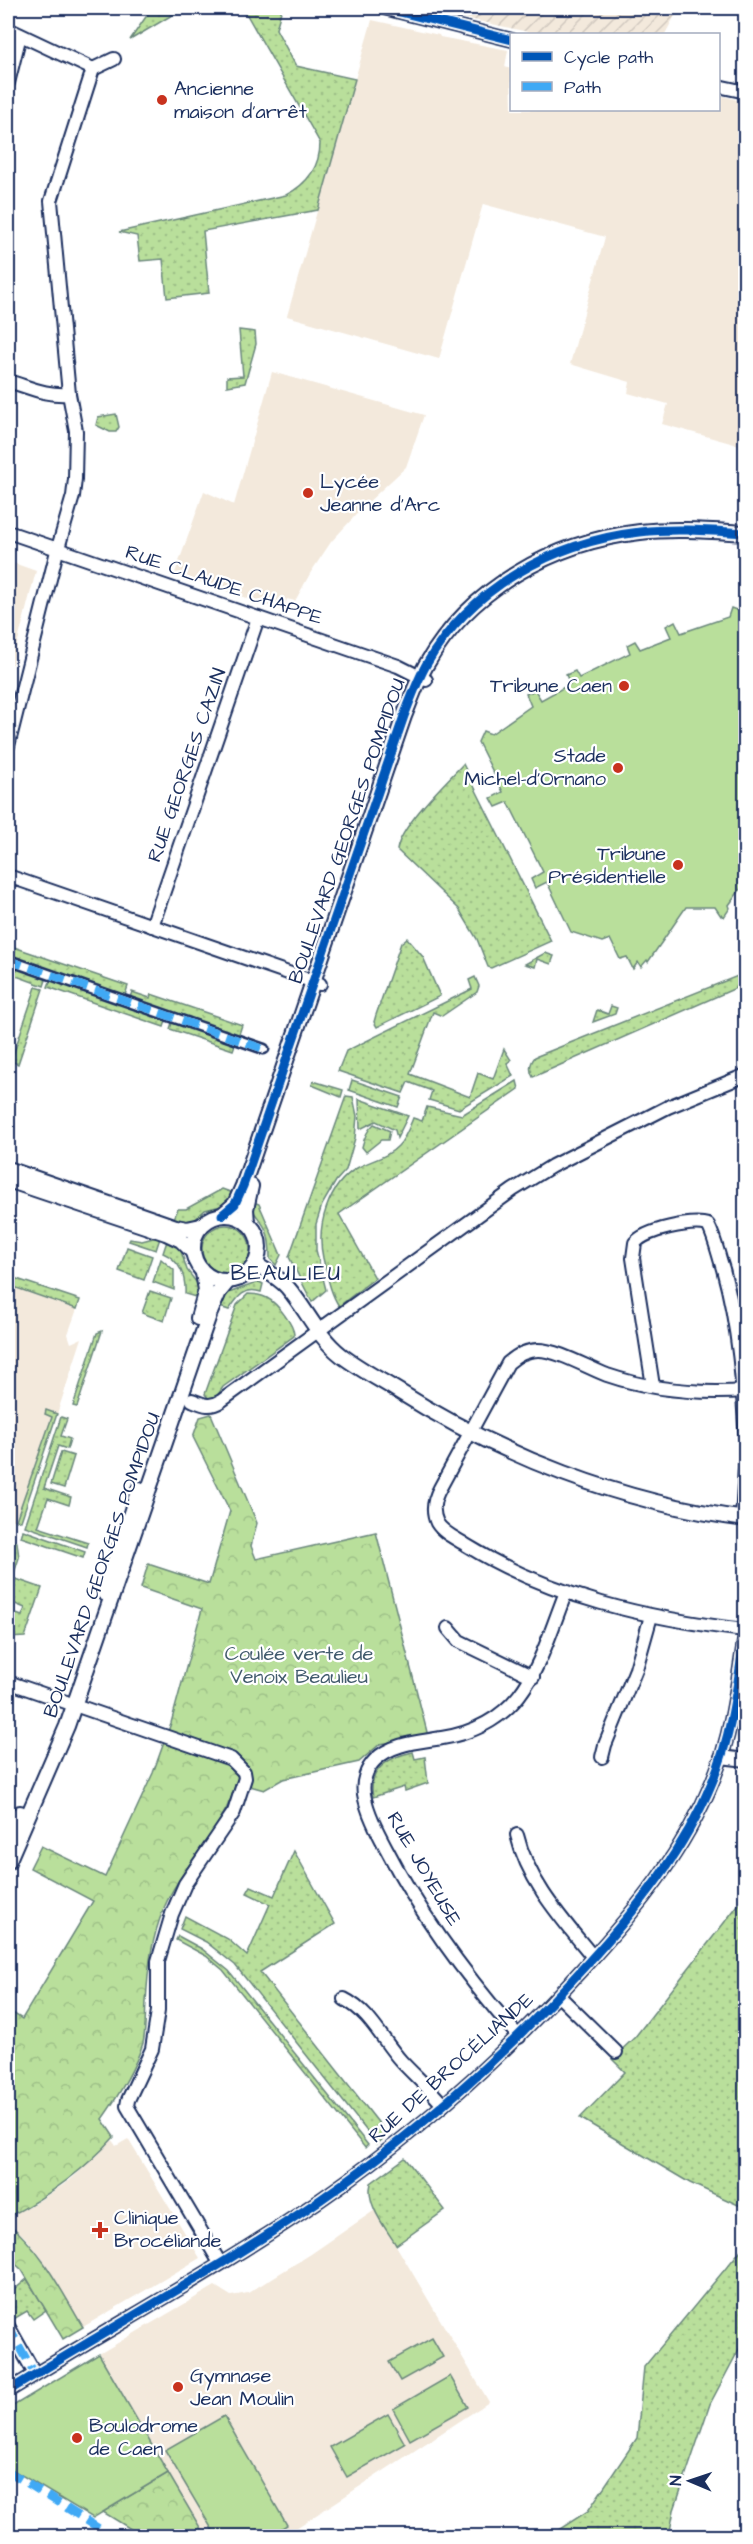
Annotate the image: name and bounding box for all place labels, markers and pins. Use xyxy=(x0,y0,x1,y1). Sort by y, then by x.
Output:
place label: Ancienne maison d'arrêt xyxy=(174,75,307,126)
marker: Ancienne maison d'arrêt xyxy=(155,93,169,107)
place label: Lycée Jeanne d'Arc xyxy=(320,468,441,519)
marker: Lycée Jeanne d'Arc xyxy=(301,486,315,500)
place label: Tribune Caen xyxy=(490,672,612,700)
marker: Tribune Caen xyxy=(617,679,631,693)
place label: Stade Michel-d’Ornano xyxy=(464,742,606,793)
marker: Stade Michel-d’Ornano xyxy=(611,761,625,775)
place label: Tribune Présidentielle xyxy=(548,840,666,891)
marker: Tribune Présidentielle xyxy=(671,858,685,872)
place label: Clinique Brocéliande xyxy=(114,2204,222,2255)
marker: Clinique Brocéliande xyxy=(91,2221,109,2239)
place label: Gymnase Jean Moulin xyxy=(190,2362,294,2413)
marker: Gymnase Jean Moulin xyxy=(171,2380,185,2394)
place label: Boulodrome de Caen xyxy=(89,2412,198,2463)
marker: Boulodrome de Caen xyxy=(70,2431,84,2445)

